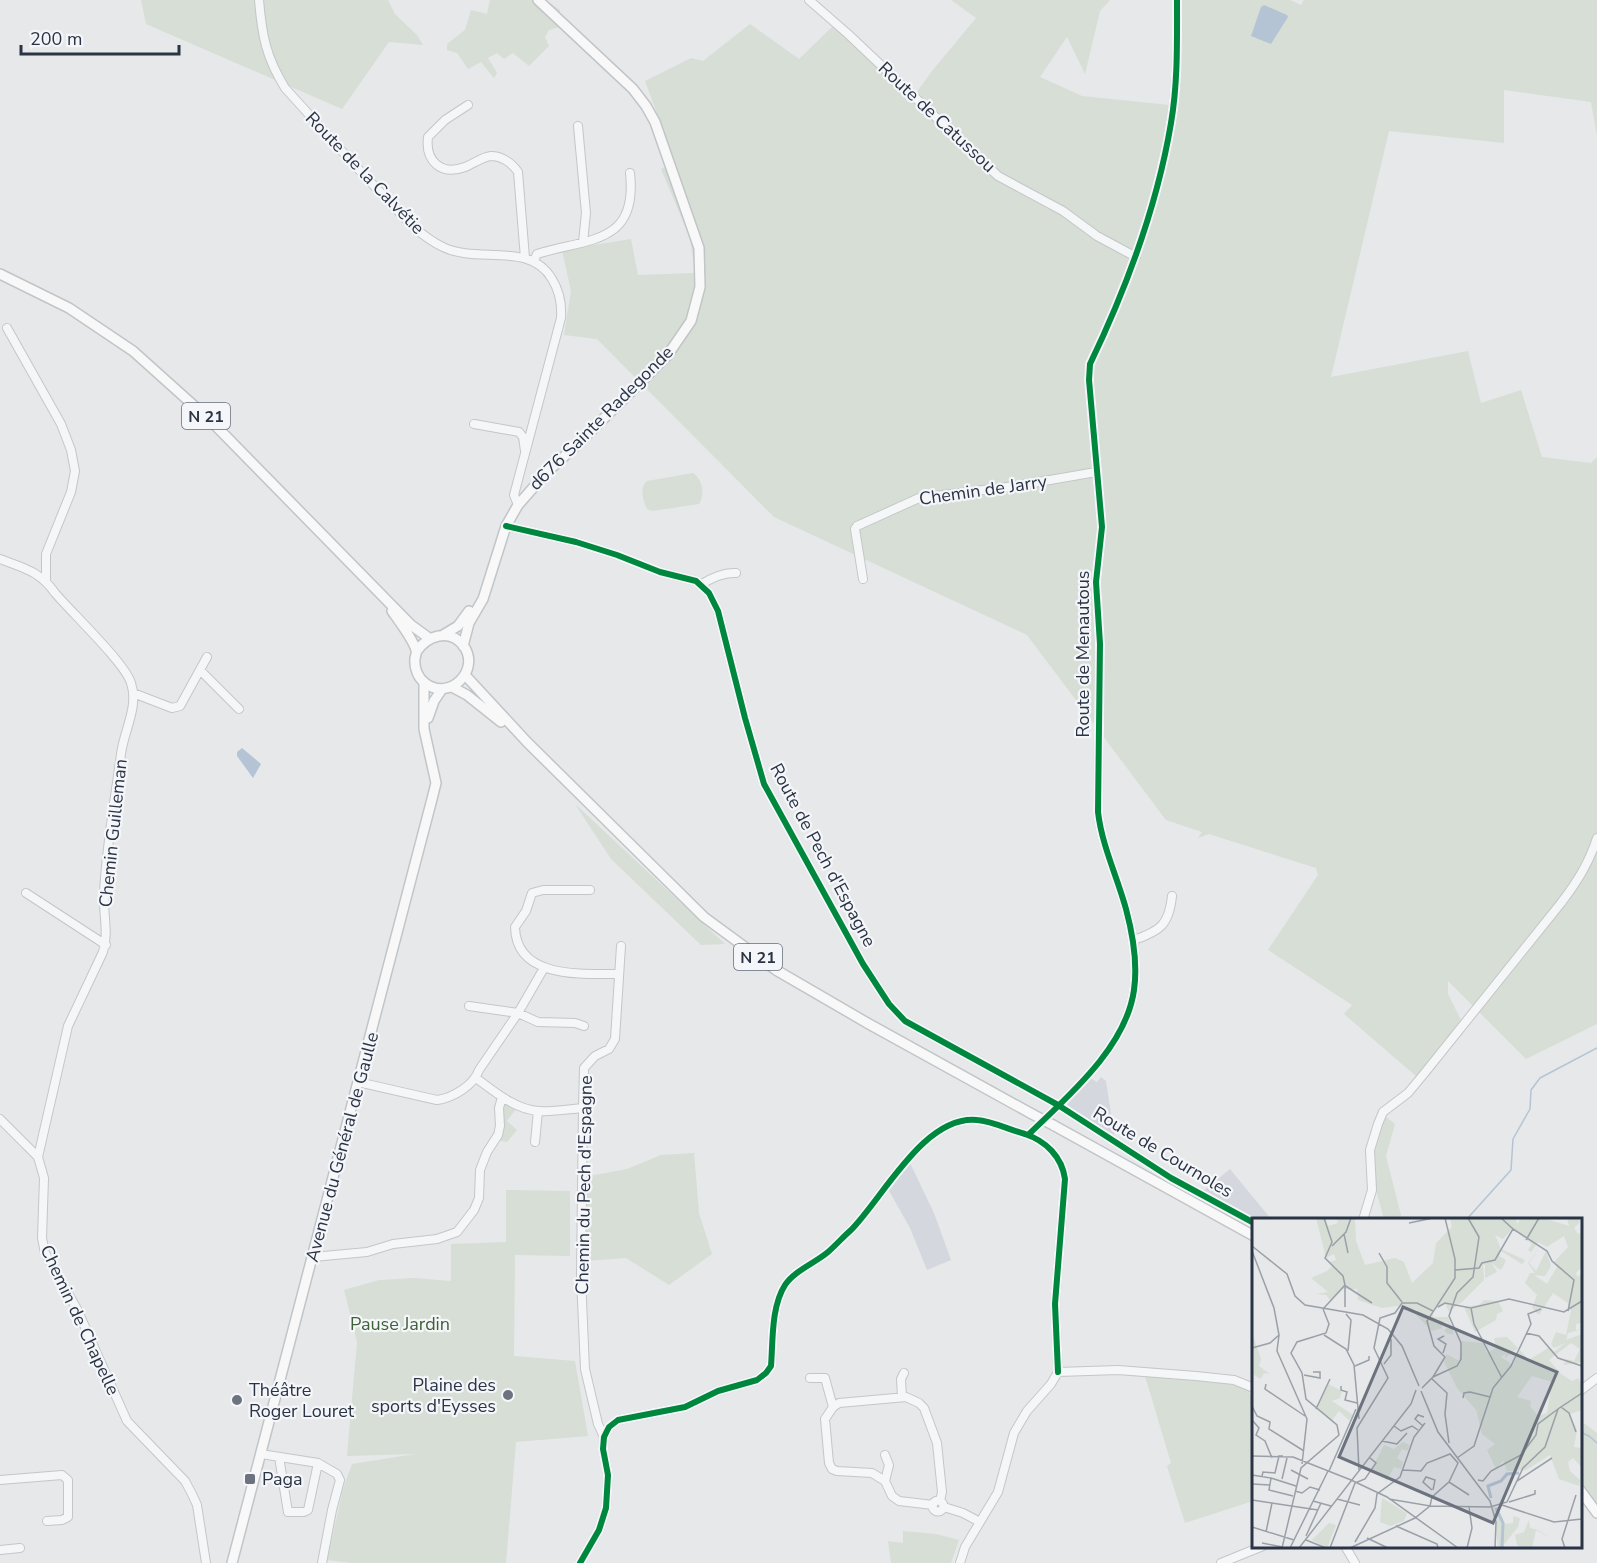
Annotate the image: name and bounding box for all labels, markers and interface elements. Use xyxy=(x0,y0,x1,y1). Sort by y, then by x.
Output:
scale bar xyxy=(21,18,178,56)
text: 200 m xyxy=(30,27,82,51)
street label: Route de Catussou xyxy=(873,56,1001,178)
street label: Route de la Calvétie xyxy=(300,106,430,240)
street label: d676 Sainte Radegonde xyxy=(523,340,679,496)
road number: N 21 xyxy=(182,403,230,429)
street label: Chemin de Jarry xyxy=(917,469,1049,511)
street label: Route de Menautous xyxy=(1071,571,1095,737)
street label: Chemin Guilleman xyxy=(93,758,133,908)
street label: Route de Pech d'Espagne xyxy=(764,759,882,951)
road number: N 21 xyxy=(734,944,782,970)
street label: Avenue du Général de Gaulle xyxy=(300,1029,384,1265)
street label: Chemin du Pech d'Espagne xyxy=(570,1075,598,1295)
street label: Route de Cournoles xyxy=(1089,1101,1237,1203)
inset map xyxy=(1252,1218,1582,1548)
street label: Chemin de Chapelle xyxy=(35,1241,125,1399)
park label: Pause Jardin xyxy=(350,1312,450,1336)
place label: Plaine des sports d'Eysses xyxy=(371,1373,496,1418)
place label: Théâtre Roger Louret xyxy=(249,1378,355,1423)
marker: Plaine des sports d'Eysses xyxy=(501,1388,515,1402)
marker: Théâtre Roger Louret xyxy=(230,1393,244,1407)
place label: Paga xyxy=(262,1467,303,1491)
marker: Paga xyxy=(243,1472,257,1486)

